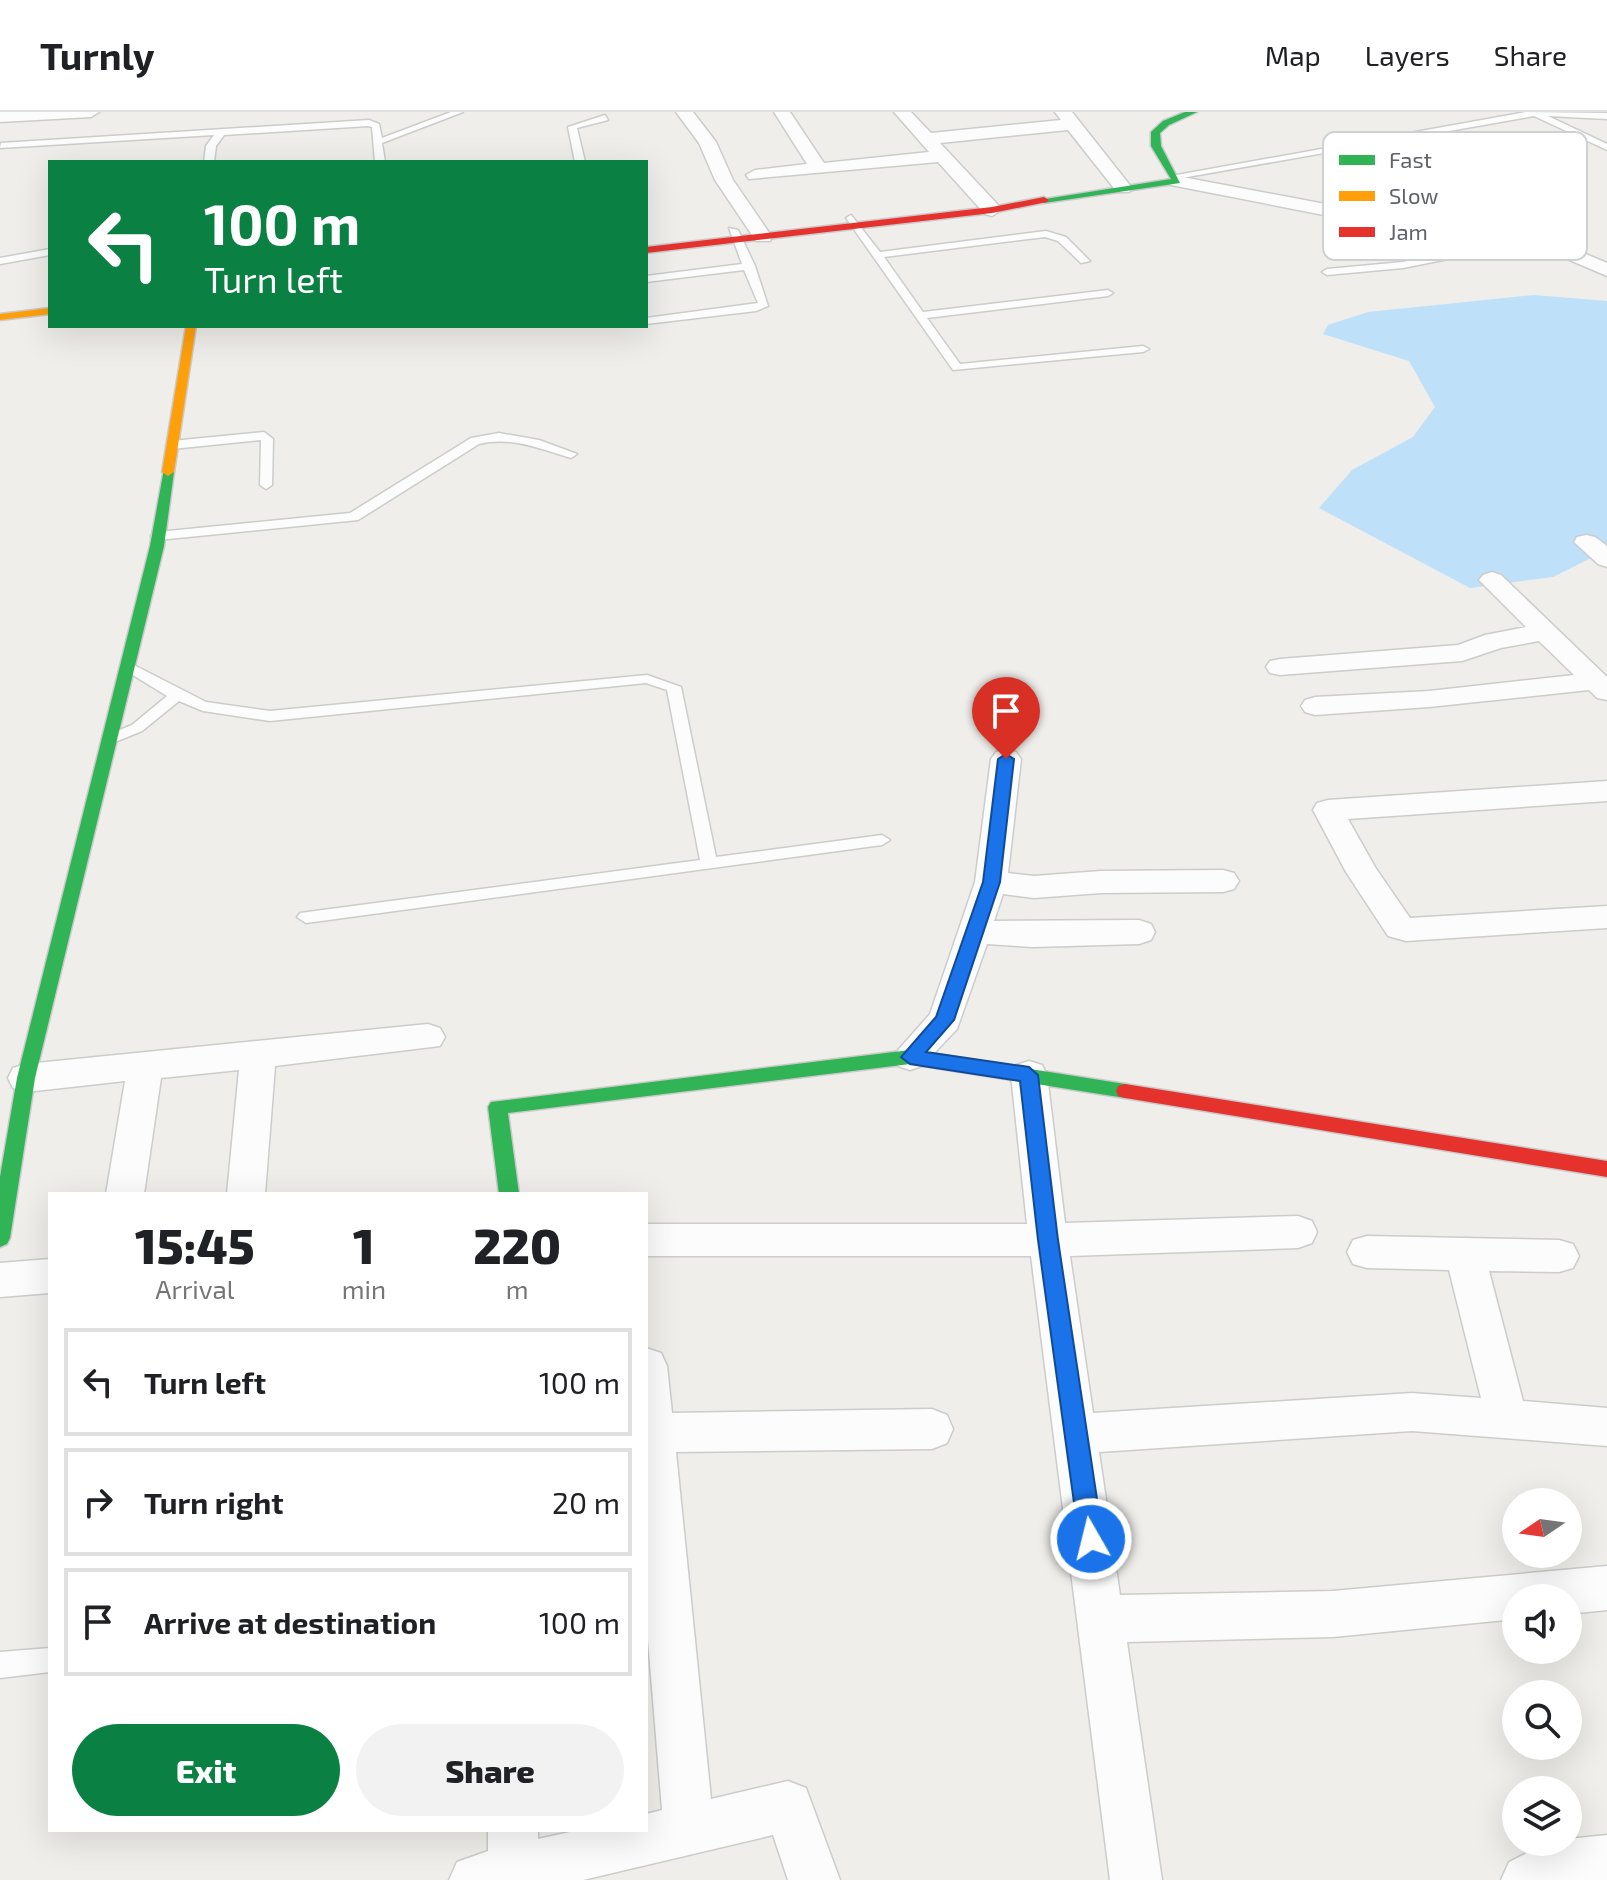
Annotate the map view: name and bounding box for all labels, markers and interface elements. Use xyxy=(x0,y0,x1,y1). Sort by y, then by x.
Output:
text: Turnly xyxy=(40,32,155,78)
text: Map xyxy=(1265,38,1321,72)
text: Layers xyxy=(1365,38,1450,72)
text: Share xyxy=(1494,38,1567,72)
legend xyxy=(1323,132,1587,260)
text: Fast xyxy=(1389,146,1432,172)
text: Slow xyxy=(1389,182,1438,208)
text: 100 m xyxy=(204,189,360,256)
icon: left xyxy=(72,192,176,296)
text: Jam xyxy=(1389,218,1428,244)
text: Turn left xyxy=(204,257,343,300)
pin xyxy=(972,677,1040,759)
icon: arrive xyxy=(984,689,1028,733)
text: 15:45 xyxy=(135,1216,255,1274)
text: 1 xyxy=(353,1216,375,1274)
text: 220 xyxy=(473,1216,561,1274)
text: Arrival xyxy=(155,1273,234,1304)
text: min xyxy=(342,1273,386,1304)
text: m xyxy=(506,1273,528,1304)
icon: left xyxy=(76,1360,120,1404)
text: Turn left xyxy=(144,1364,266,1400)
text: 100 m xyxy=(539,1364,620,1400)
icon: right xyxy=(76,1480,120,1524)
text: Turn right xyxy=(144,1484,284,1520)
text: 20 m xyxy=(552,1484,620,1520)
north arrow xyxy=(1502,1488,1582,1568)
map controls xyxy=(1502,1488,1582,1856)
position arrow xyxy=(1049,1497,1133,1581)
button: sound xyxy=(1502,1584,1582,1664)
icon: arrive xyxy=(76,1600,120,1644)
text: Arrive at destination xyxy=(144,1604,436,1640)
text: 100 m xyxy=(539,1604,620,1640)
button: search xyxy=(1502,1680,1582,1760)
button: Exit xyxy=(72,1724,340,1816)
button: Share xyxy=(356,1724,624,1816)
button: layers xyxy=(1502,1776,1582,1856)

